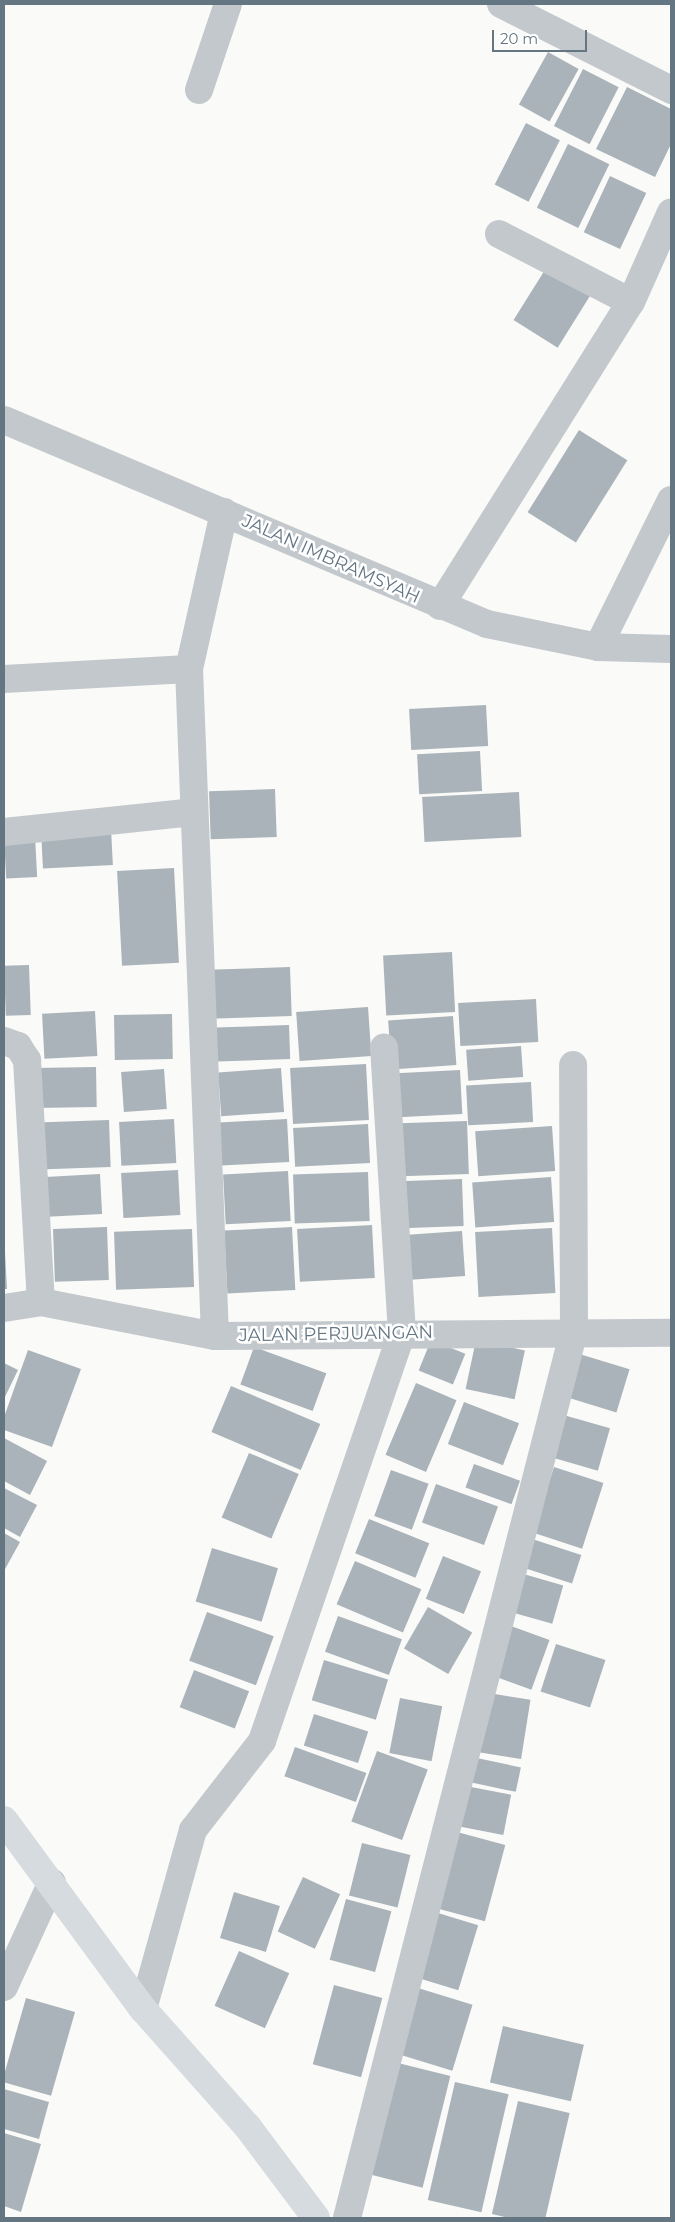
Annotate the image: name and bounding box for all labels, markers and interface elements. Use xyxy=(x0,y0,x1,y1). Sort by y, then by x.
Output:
scale bar xyxy=(495,20,590,52)
text: 20 m xyxy=(500,29,538,48)
street label: JALAN IMBRAMSYAH xyxy=(239,510,423,608)
street label: JALAN PERJUANGAN xyxy=(239,1322,433,1346)

